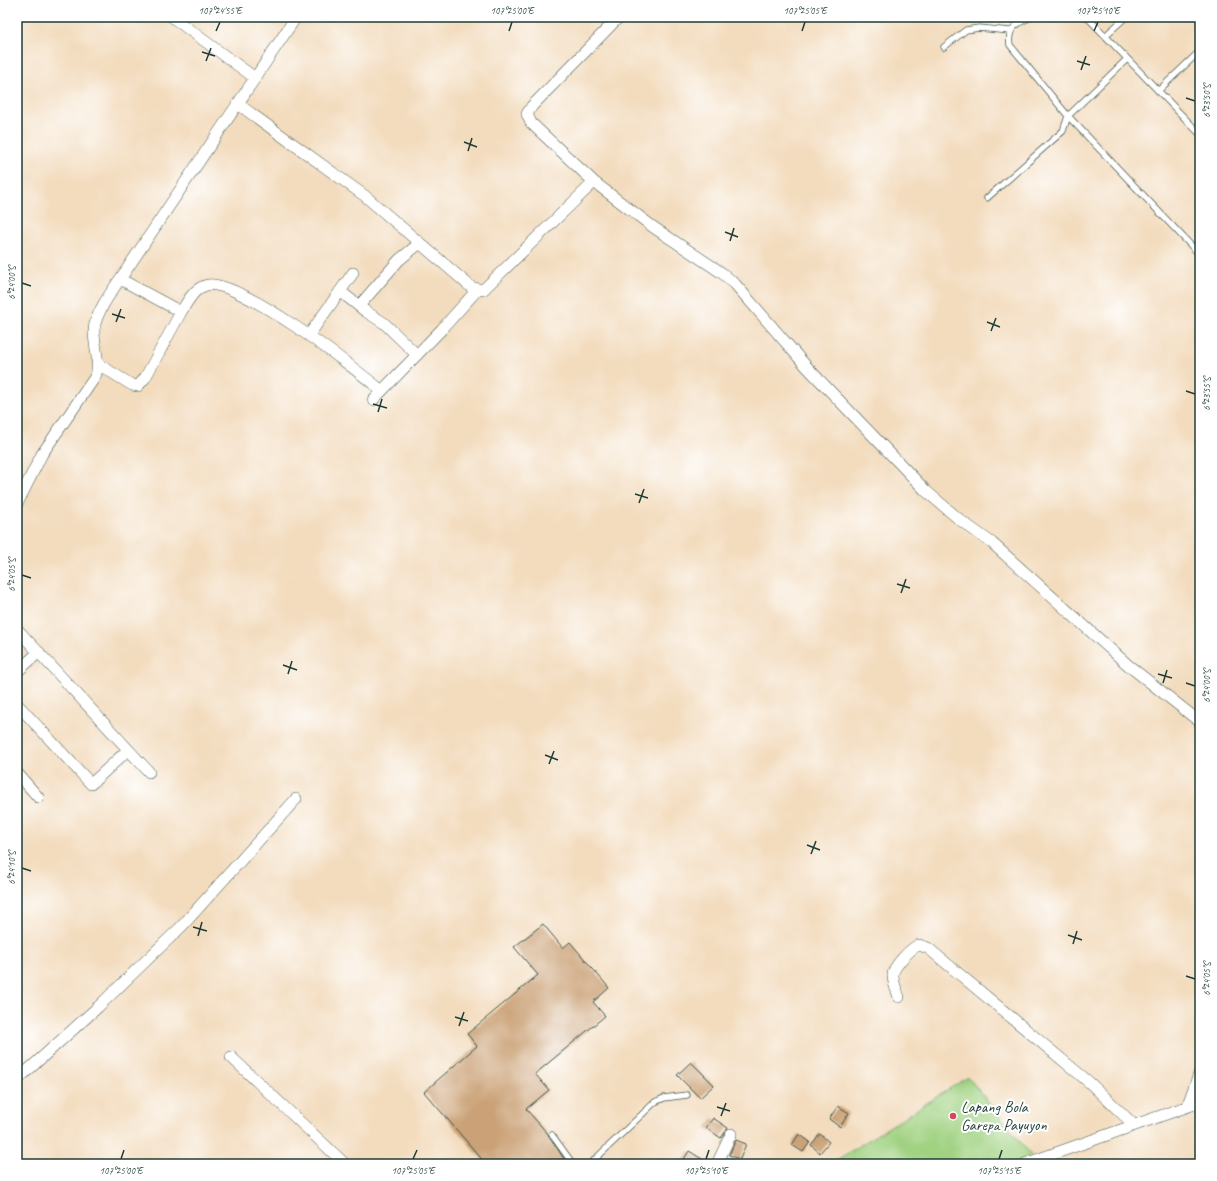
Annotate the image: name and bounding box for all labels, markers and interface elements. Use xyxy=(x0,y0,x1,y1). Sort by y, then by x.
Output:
text: 107°24'55"E xyxy=(198,4,243,17)
text: 107°25'00"E xyxy=(490,4,535,17)
text: 107°25'05"E xyxy=(783,4,828,17)
text: 107°25'10"E xyxy=(1076,4,1121,17)
text: 6°23'50"S xyxy=(1200,82,1213,118)
text: 6°24'00"S xyxy=(5,264,18,300)
text: 6°23'55"S xyxy=(1200,375,1213,411)
text: 6°24'05"S xyxy=(5,556,18,592)
text: 6°24'00"S xyxy=(1200,667,1213,703)
text: 6°24'10"S xyxy=(5,849,18,885)
text: 6°24'05"S xyxy=(1200,960,1213,996)
place label: Lapang Bola Garepa Payuyon xyxy=(961,1097,1047,1135)
marker: Lapang Bola Garepa Payuyon xyxy=(948,1111,958,1121)
text: 107°25'00"E xyxy=(99,1164,144,1177)
text: 107°25'05"E xyxy=(391,1164,436,1177)
text: 107°25'10"E xyxy=(684,1164,729,1177)
text: 107°25'15"E xyxy=(977,1164,1022,1177)

